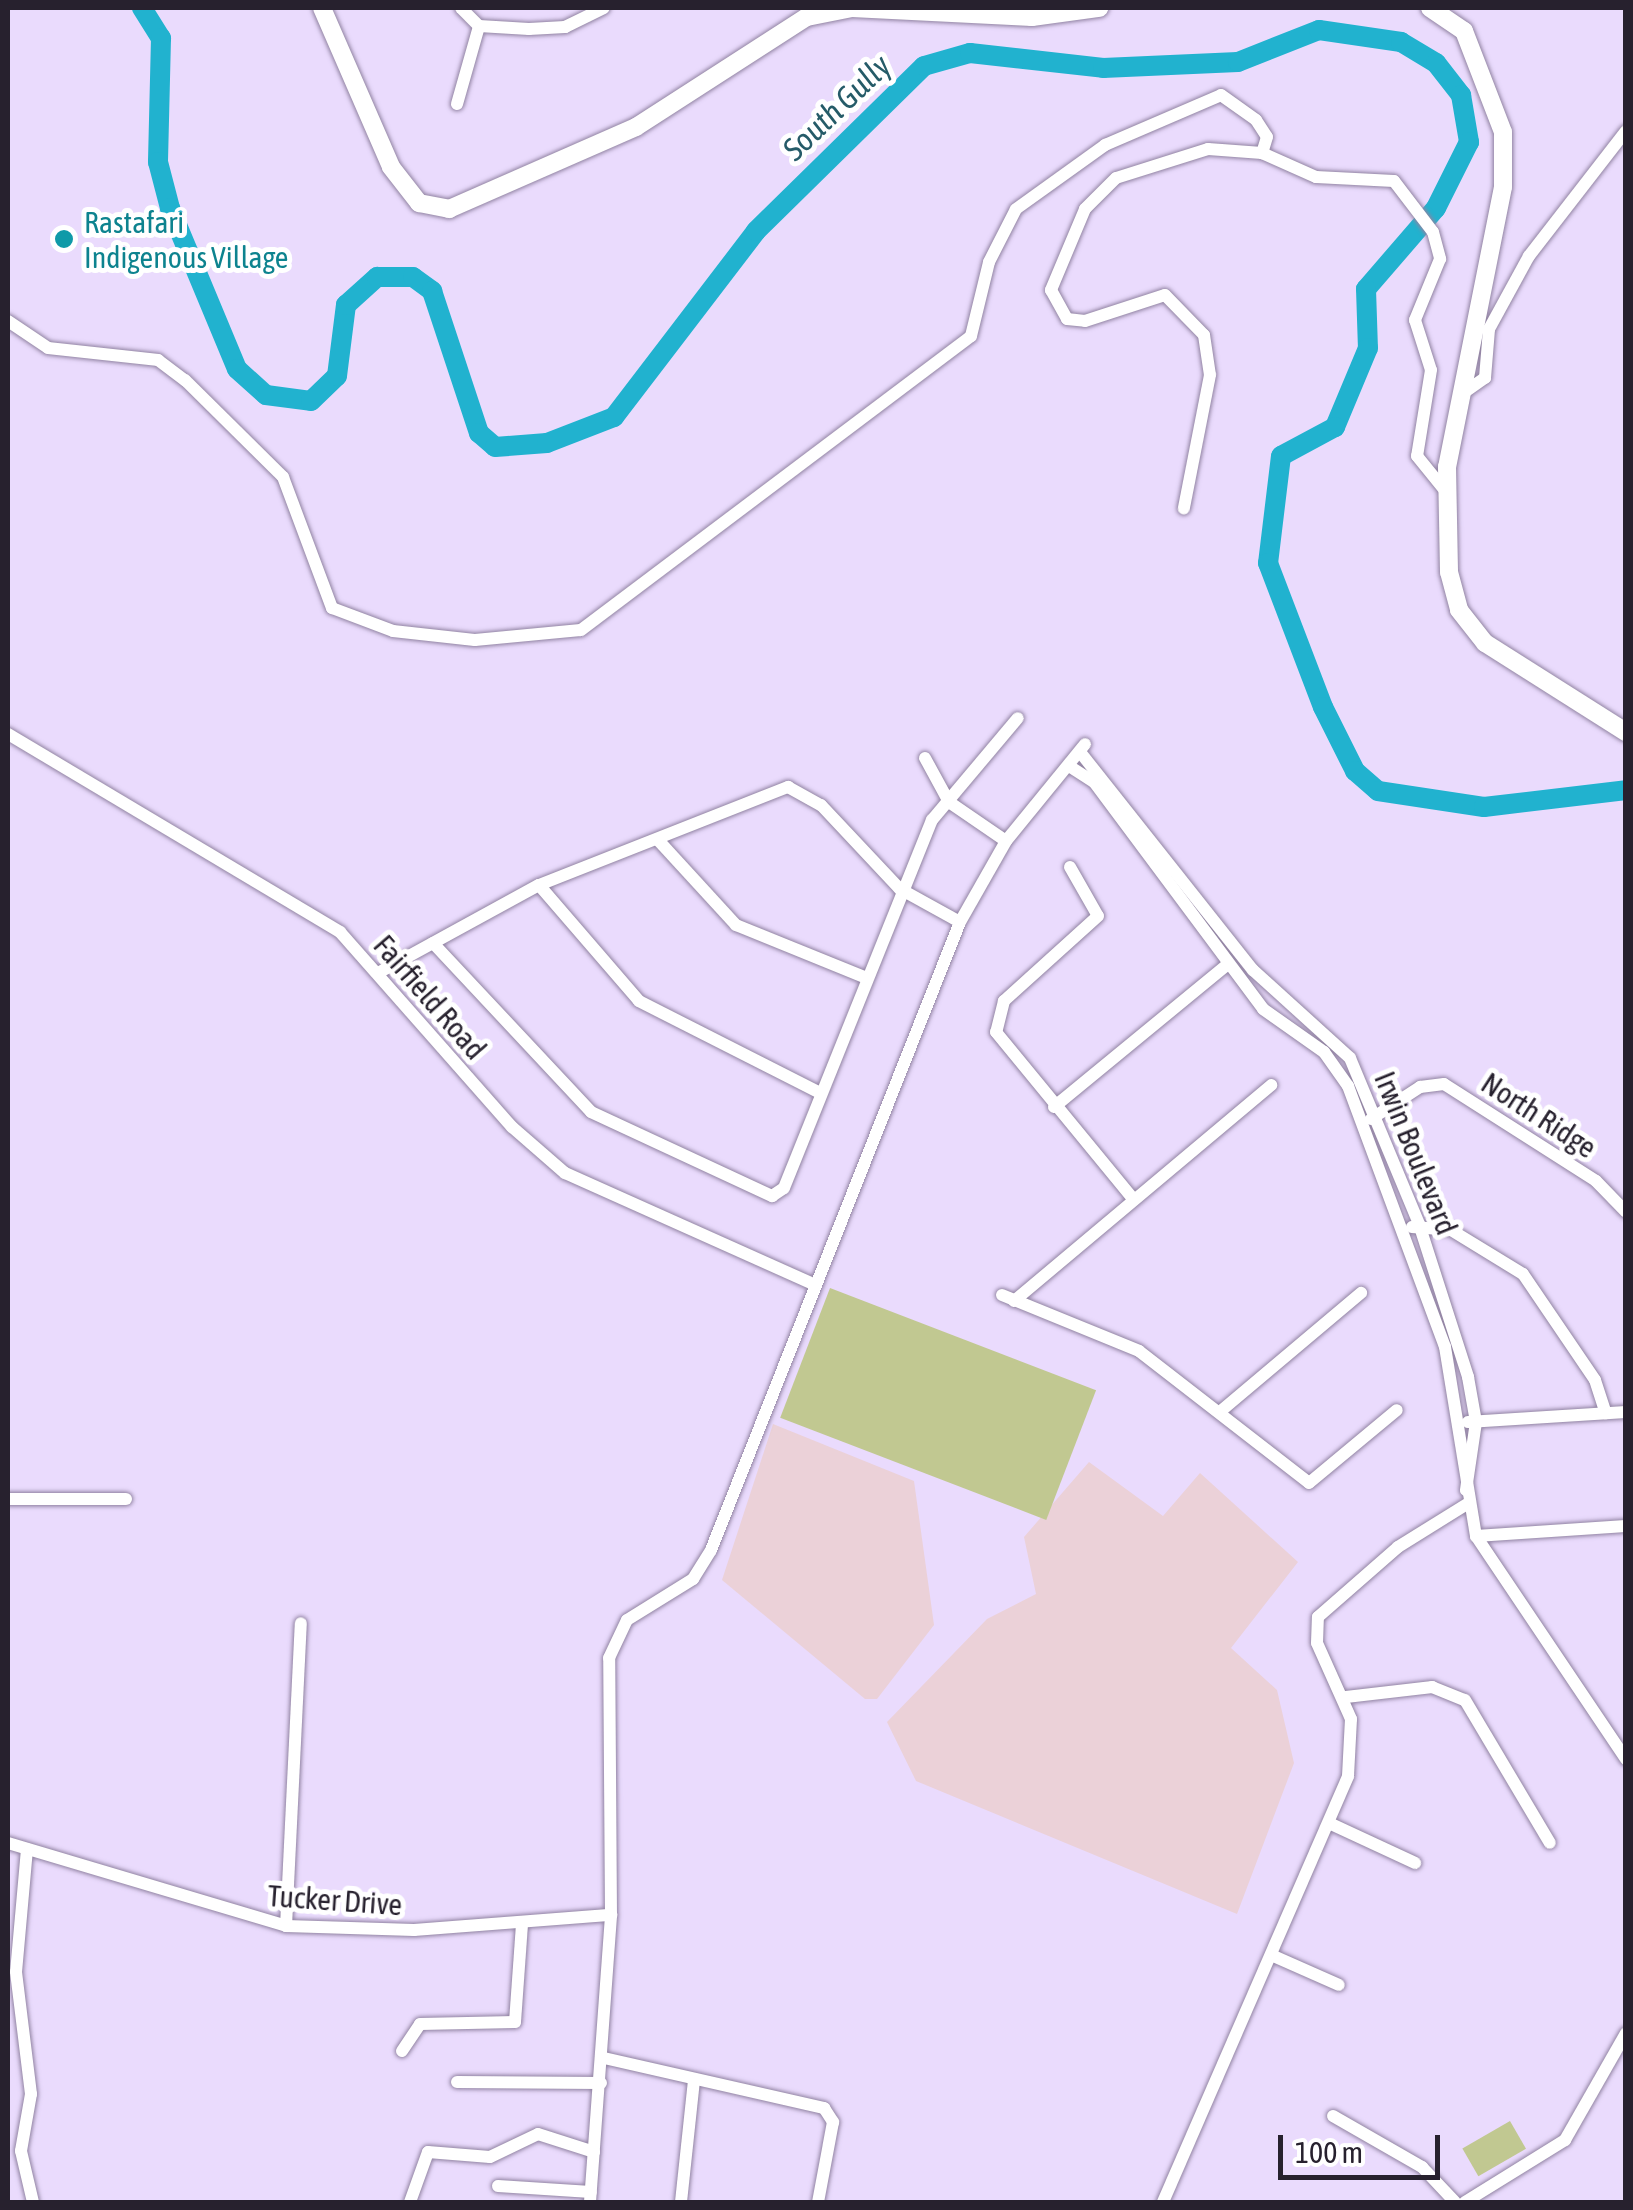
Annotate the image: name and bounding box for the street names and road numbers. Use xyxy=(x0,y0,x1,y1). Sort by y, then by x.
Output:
street label: Fairfield Road xyxy=(366,927,494,1067)
street label: North Ridge xyxy=(1475,1065,1603,1165)
street label: Irwin Boulevard xyxy=(1367,1066,1465,1240)
street label: Tucker Drive xyxy=(267,1877,403,1923)

